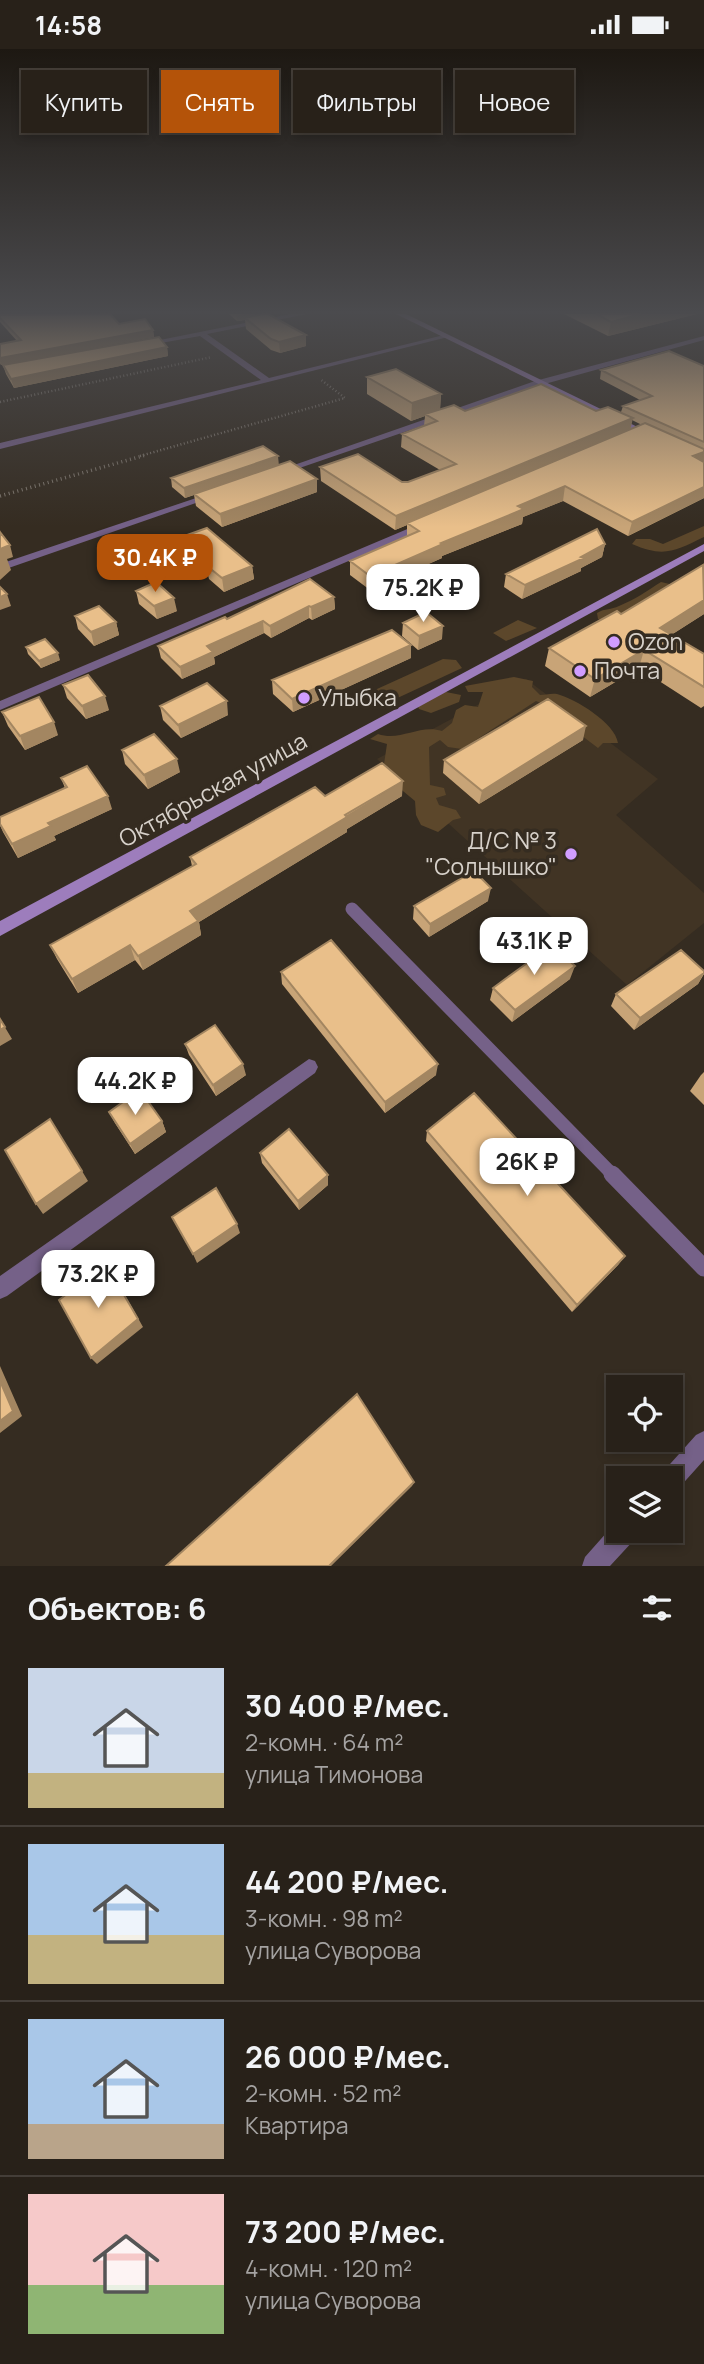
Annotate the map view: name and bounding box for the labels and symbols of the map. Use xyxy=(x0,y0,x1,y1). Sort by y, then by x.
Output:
pin: 30.4K ₽ xyxy=(90,535,220,594)
pin: 75.2K ₽ xyxy=(358,565,488,624)
place label: Ozon xyxy=(628,625,683,657)
marker: Ozon xyxy=(606,634,622,650)
place label: Почта xyxy=(594,654,660,686)
marker: Почта xyxy=(572,663,588,679)
place label: Улыбка xyxy=(318,681,397,713)
marker: Улыбка xyxy=(296,690,312,706)
street label: Октябрьская улица xyxy=(113,724,312,854)
place label: Д/С № 3 "Солнышко" xyxy=(425,824,557,882)
marker: Д/С № 3 "Солнышко" xyxy=(563,846,579,862)
pin: 43.1K ₽ xyxy=(469,918,599,977)
pin: 44.2K ₽ xyxy=(70,1058,200,1117)
pin: 26K ₽ xyxy=(478,1139,576,1198)
pin: 73.2K ₽ xyxy=(33,1251,163,1310)

